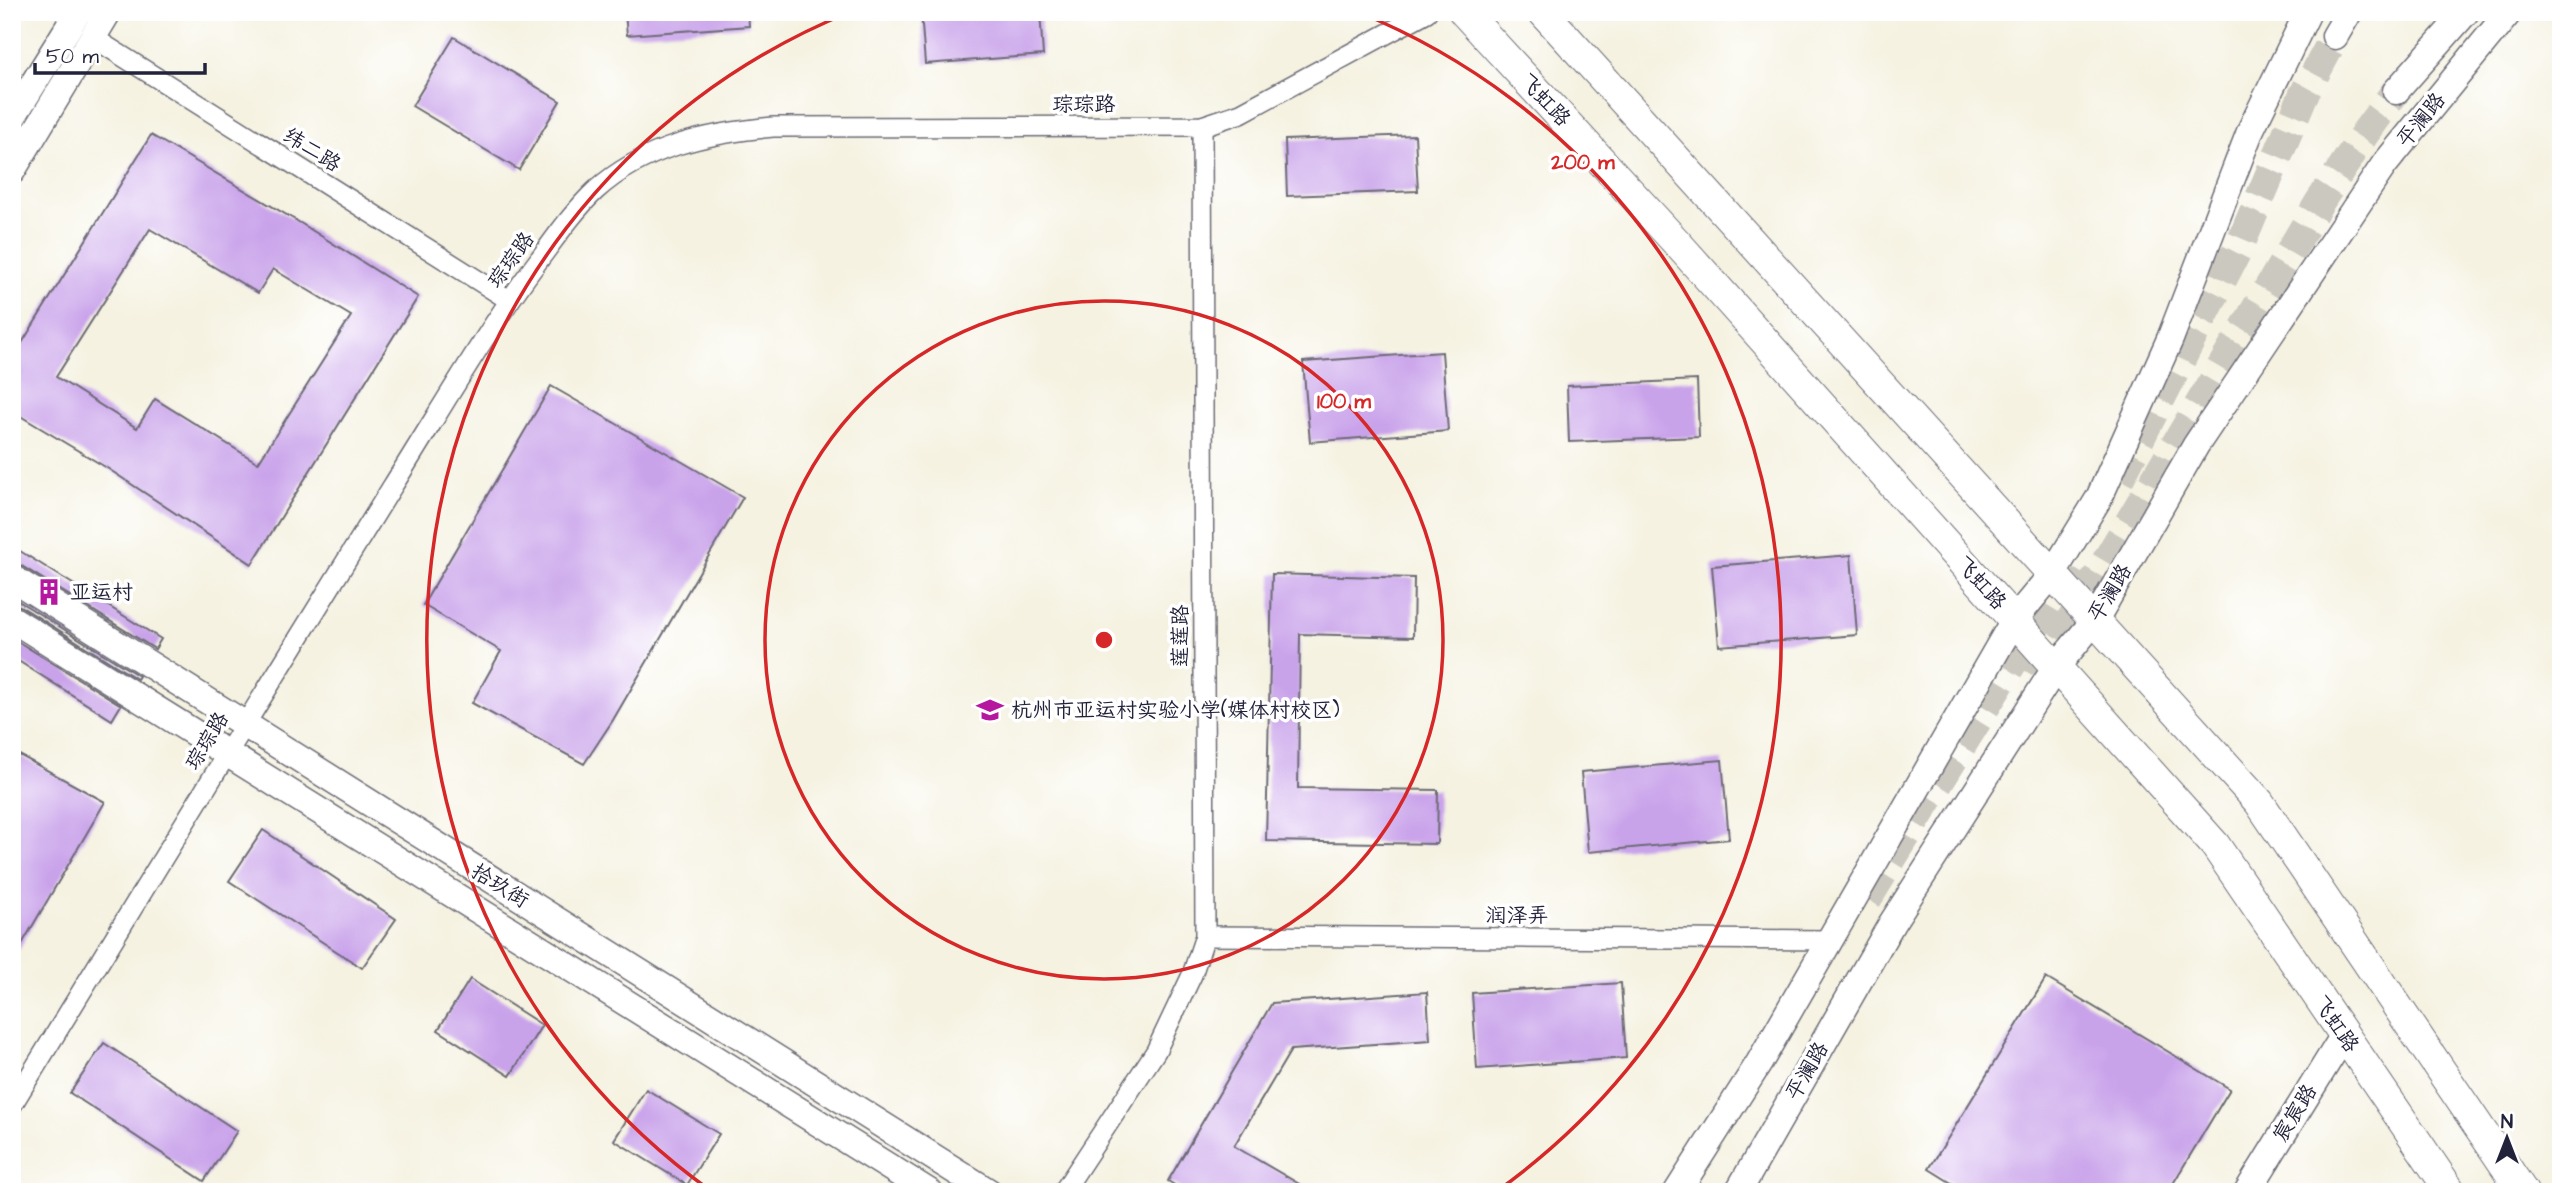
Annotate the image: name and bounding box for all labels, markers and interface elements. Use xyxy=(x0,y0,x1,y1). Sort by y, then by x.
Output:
scale bar xyxy=(35,32,205,76)
text: 50 m xyxy=(46,42,100,71)
street label: 飞虹路 xyxy=(1513,67,1577,133)
street label: 平澜路 xyxy=(2390,86,2452,154)
street label: 琮琮路 xyxy=(1053,90,1116,119)
street label: 纬二路 xyxy=(278,121,346,179)
text: 200 m xyxy=(1550,148,1615,177)
street label: 琮琮路 xyxy=(481,226,541,294)
text: 100 m xyxy=(1317,387,1372,416)
street label: 飞虹路 xyxy=(1949,550,2013,616)
street label: 平澜路 xyxy=(2081,559,2139,627)
building icon: 亚运村 xyxy=(34,577,64,607)
place label: 亚运村 xyxy=(70,578,133,607)
street label: 莲莲路 xyxy=(1166,605,1195,668)
centre of rings xyxy=(1092,628,1116,652)
school or university icon: 杭州市亚运村实验小学(媒体村校区) xyxy=(975,695,1005,725)
place label: 杭州市亚运村实验小学(媒体村校区) xyxy=(1011,696,1340,725)
street label: 琮琮路 xyxy=(178,707,236,775)
street label: 拾玖街 xyxy=(466,857,534,915)
street label: 润泽弄 xyxy=(1486,901,1549,930)
street label: 飞虹路 xyxy=(2306,990,2366,1058)
street label: 平澜路 xyxy=(1779,1036,1835,1106)
street label: 宸宸路 xyxy=(2266,1079,2324,1147)
north arrow xyxy=(2472,1102,2542,1172)
text: N xyxy=(2501,1109,2513,1136)

